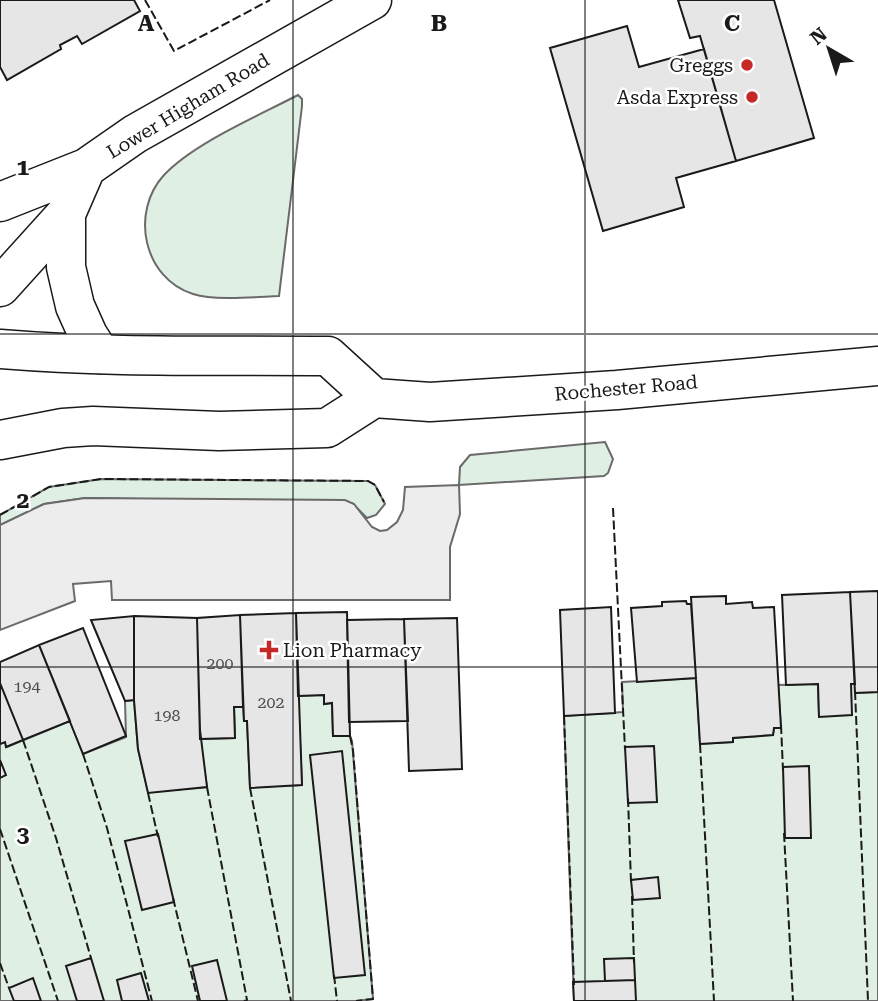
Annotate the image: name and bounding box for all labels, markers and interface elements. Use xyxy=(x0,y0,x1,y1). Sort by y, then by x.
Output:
text: A xyxy=(138,10,155,37)
text: B xyxy=(431,10,447,37)
text: C xyxy=(724,10,740,37)
north arrow xyxy=(794,14,864,84)
text: N xyxy=(806,22,832,50)
street label: Lower Higham Road xyxy=(103,48,273,164)
place label: Greggs xyxy=(669,54,733,77)
marker: Greggs xyxy=(739,57,755,73)
place label: Asda Express xyxy=(617,86,738,109)
marker: Asda Express xyxy=(744,89,760,105)
text: 1 xyxy=(17,154,30,181)
street label: Rochester Road xyxy=(553,370,699,406)
text: 2 xyxy=(17,487,29,514)
place label: Lion Pharmacy xyxy=(283,639,422,662)
marker: Lion Pharmacy xyxy=(261,642,277,658)
house number: 200 xyxy=(207,654,233,673)
house number: 194 xyxy=(14,677,40,696)
house number: 202 xyxy=(258,693,284,712)
house number: 198 xyxy=(154,706,180,725)
text: 3 xyxy=(17,821,30,848)

